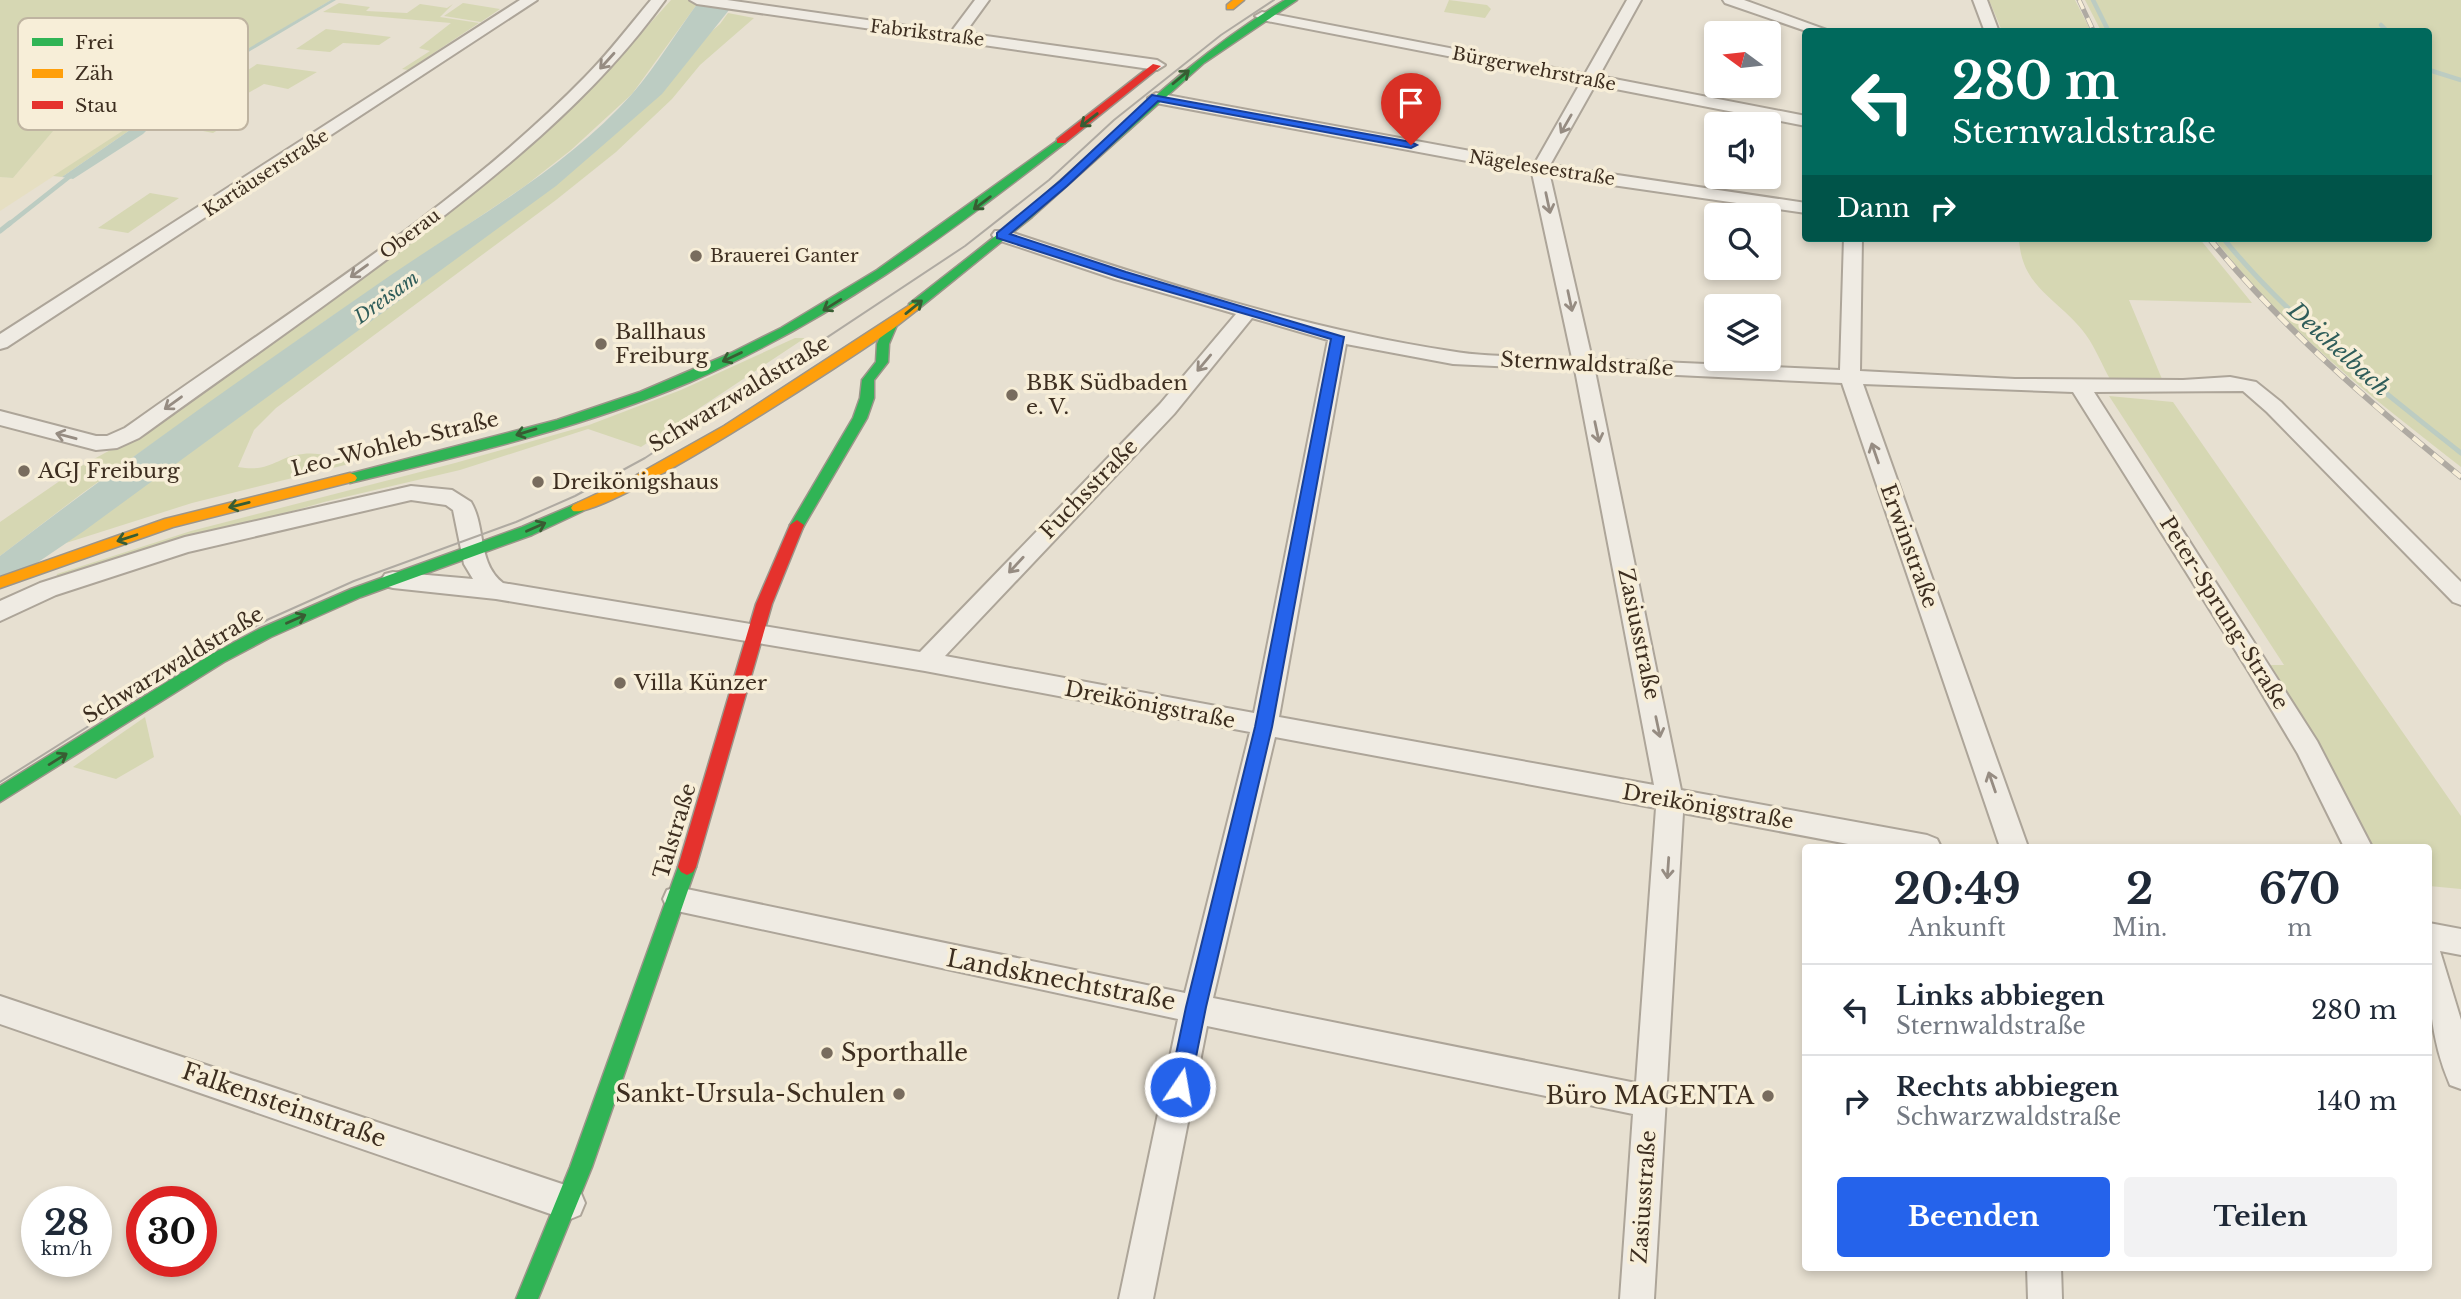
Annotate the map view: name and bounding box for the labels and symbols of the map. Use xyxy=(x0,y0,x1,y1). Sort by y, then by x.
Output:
street label: Fabrikstraße xyxy=(869,15,985,51)
legend xyxy=(18,18,248,130)
north arrow xyxy=(1704,21,1782,98)
text: Frei xyxy=(75,31,114,54)
street label: Bürgerwehrstraße xyxy=(1450,42,1618,96)
one-way arrow xyxy=(599,52,615,70)
text: Zäh xyxy=(75,62,113,85)
one-way arrow xyxy=(1171,69,1189,84)
pin xyxy=(1381,73,1441,145)
text: Stau xyxy=(75,94,118,117)
one-way arrow xyxy=(1081,113,1099,128)
one-way arrow xyxy=(1559,113,1572,134)
street label: Kartäuserstraße xyxy=(199,124,333,222)
street label: Nägeleseestraße xyxy=(1467,146,1617,190)
one-way arrow xyxy=(1541,191,1555,214)
one-way arrow xyxy=(974,195,992,210)
street label: Oberau xyxy=(376,204,444,264)
place label: Brauerei Ganter xyxy=(710,245,859,267)
marker: Brauerei Ganter xyxy=(688,248,704,264)
one-way arrow xyxy=(350,264,369,278)
water label: Dreisam xyxy=(349,266,423,329)
one-way arrow xyxy=(1563,289,1577,312)
water label: Deichelbach xyxy=(2282,295,2396,402)
one-way arrow xyxy=(823,299,843,313)
one-way arrow xyxy=(904,299,922,315)
place label: Ballhaus Freiburg xyxy=(615,319,709,369)
street label: Schwarzwaldstraße xyxy=(644,330,834,458)
marker: Ballhaus Freiburg xyxy=(593,336,609,352)
street label: Sternwaldstraße xyxy=(1500,346,1674,382)
one-way arrow xyxy=(722,351,743,364)
one-way arrow xyxy=(1196,354,1212,372)
place label: BBK Südbaden e. V. xyxy=(1026,370,1188,420)
marker: BBK Südbaden e. V. xyxy=(1004,387,1020,403)
one-way arrow xyxy=(164,395,183,410)
street label: Leo-Wohleb-Straße xyxy=(289,406,501,482)
one-way arrow xyxy=(1591,420,1605,443)
one-way arrow xyxy=(516,426,538,439)
one-way arrow xyxy=(56,429,78,442)
street label: Fuchsstraße xyxy=(1035,434,1143,544)
one-way arrow xyxy=(1868,442,1880,464)
place label: AGJ Freiburg xyxy=(37,458,180,484)
marker: AGJ Freiburg xyxy=(16,463,32,479)
place label: Dreikönigshaus xyxy=(552,469,719,495)
marker: Dreikönigshaus xyxy=(530,474,546,490)
street label: Erwinstraße xyxy=(1875,480,1943,612)
one-way arrow xyxy=(228,500,250,513)
street label: Peter-Sprung-Straße xyxy=(2154,512,2294,714)
one-way arrow xyxy=(525,520,546,533)
one-way arrow xyxy=(116,533,138,545)
one-way arrow xyxy=(1007,556,1024,573)
street label: Zasiusstraße xyxy=(1612,566,1666,702)
street label: Schwarzwaldstraße xyxy=(78,601,268,729)
one-way arrow xyxy=(285,612,306,625)
place label: Villa Künzer xyxy=(633,670,767,696)
marker: Villa Künzer xyxy=(612,675,628,691)
street label: Dreikönigstraße xyxy=(1063,676,1237,734)
one-way arrow xyxy=(1651,715,1665,738)
one-way arrow xyxy=(47,751,67,765)
one-way arrow xyxy=(1985,772,1997,794)
street label: Dreikönigstraße xyxy=(1620,779,1796,835)
street label: Talstraße xyxy=(648,780,702,882)
one-way arrow xyxy=(1661,856,1674,879)
street label: Landsknechtstraße xyxy=(944,943,1178,1016)
place label: Sporthalle xyxy=(841,1038,968,1067)
marker: Sporthalle xyxy=(819,1045,835,1061)
position arrow xyxy=(1143,1050,1217,1124)
street label: Falkensteinstraße xyxy=(178,1056,390,1153)
place label: Sankt-Ursula-Schulen xyxy=(615,1079,885,1108)
place label: Büro MAGENTA xyxy=(1546,1081,1754,1110)
marker: Sankt-Ursula-Schulen xyxy=(891,1086,907,1102)
marker: Büro MAGENTA xyxy=(1760,1088,1776,1104)
street label: Zasiusstraße xyxy=(1626,1129,1662,1265)
speed limit sign: 30 xyxy=(126,1186,217,1277)

